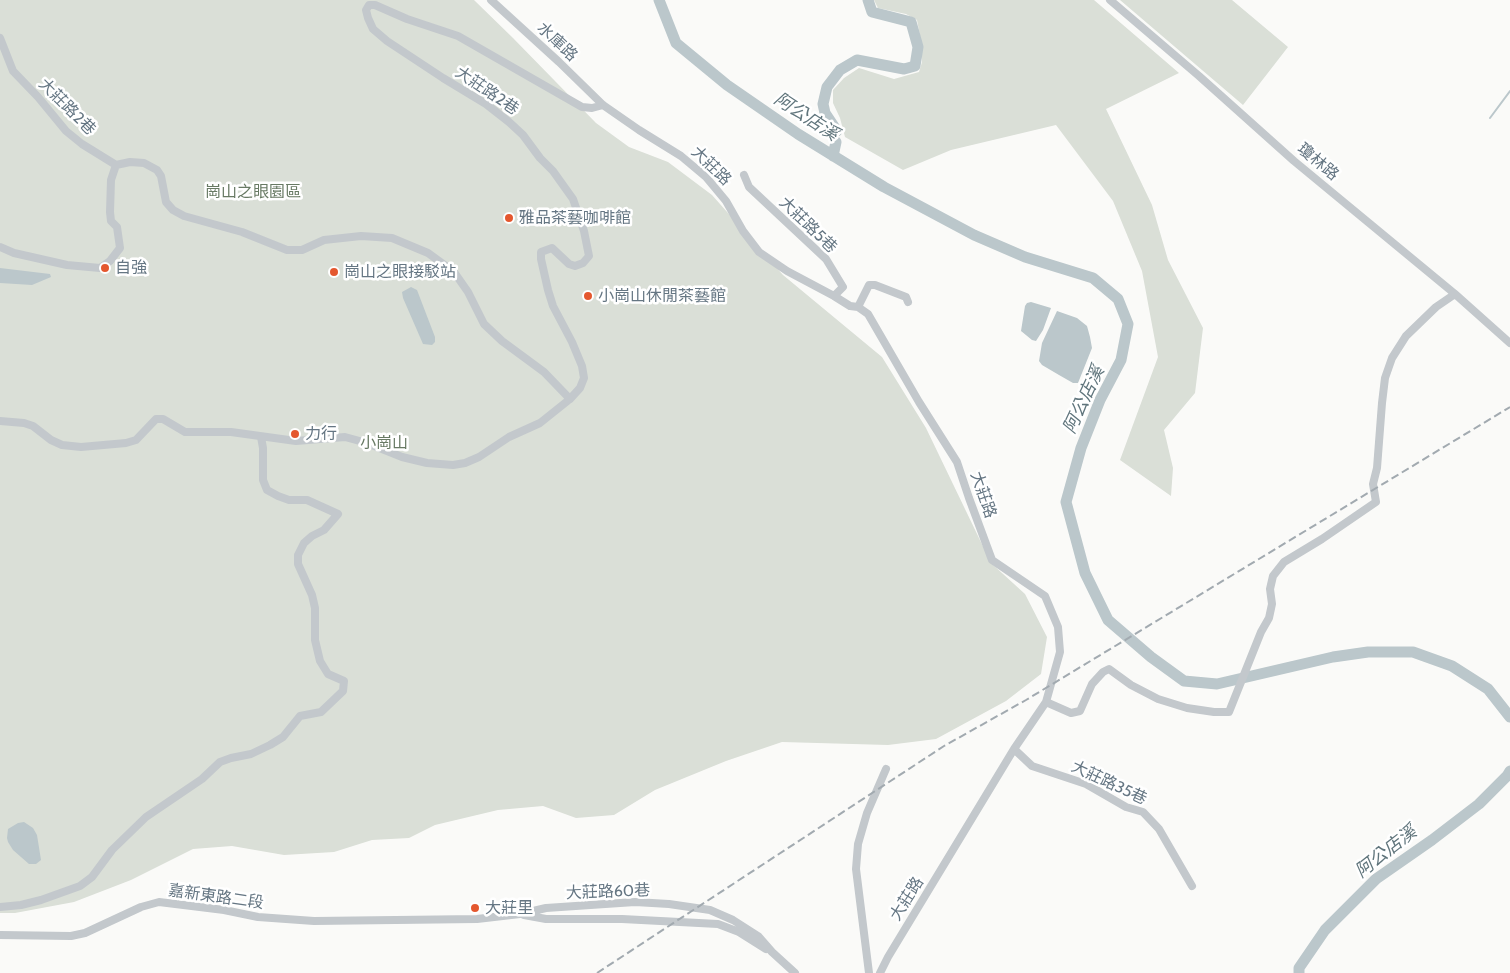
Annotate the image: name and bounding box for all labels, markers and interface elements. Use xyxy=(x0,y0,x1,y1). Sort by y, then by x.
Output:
street label: 水庫路 xyxy=(533,19,581,65)
street label: 大莊路2巷 xyxy=(452,63,522,119)
street label: 大莊路2巷 xyxy=(35,75,99,139)
water label: 阿公店溪 xyxy=(770,88,842,146)
street label: 瓊林路 xyxy=(1293,139,1343,185)
street label: 大莊路 xyxy=(687,142,735,190)
park label: 崗山之眼園區 xyxy=(205,182,301,202)
street label: 大莊路5巷 xyxy=(775,193,841,257)
place label: 雅品茶藝咖啡館 xyxy=(519,208,631,228)
marker: 雅品茶藝咖啡館 xyxy=(503,212,515,224)
place label: 自強 xyxy=(115,258,147,278)
marker: 自強 xyxy=(99,262,111,274)
place label: 崗山之眼接駁站 xyxy=(344,262,456,282)
marker: 崗山之眼接駁站 xyxy=(328,266,340,278)
place label: 小崗山休閒茶藝館 xyxy=(598,286,726,306)
marker: 小崗山休閒茶藝館 xyxy=(582,290,594,302)
water label: 阿公店溪 xyxy=(1059,363,1109,437)
place label: 力行 xyxy=(305,424,337,444)
marker: 力行 xyxy=(289,428,301,440)
park label: 小崗山 xyxy=(360,433,408,453)
street label: 大莊路 xyxy=(966,469,1000,521)
street label: 大莊路35巷 xyxy=(1068,757,1150,809)
water label: 阿公店溪 xyxy=(1351,821,1421,883)
street label: 大莊路 xyxy=(886,874,928,924)
street label: 嘉新東路二段 xyxy=(167,881,265,913)
street label: 大莊路60巷 xyxy=(566,881,650,903)
place label: 大莊里 xyxy=(485,898,533,918)
marker: 大莊里 xyxy=(469,902,481,914)

